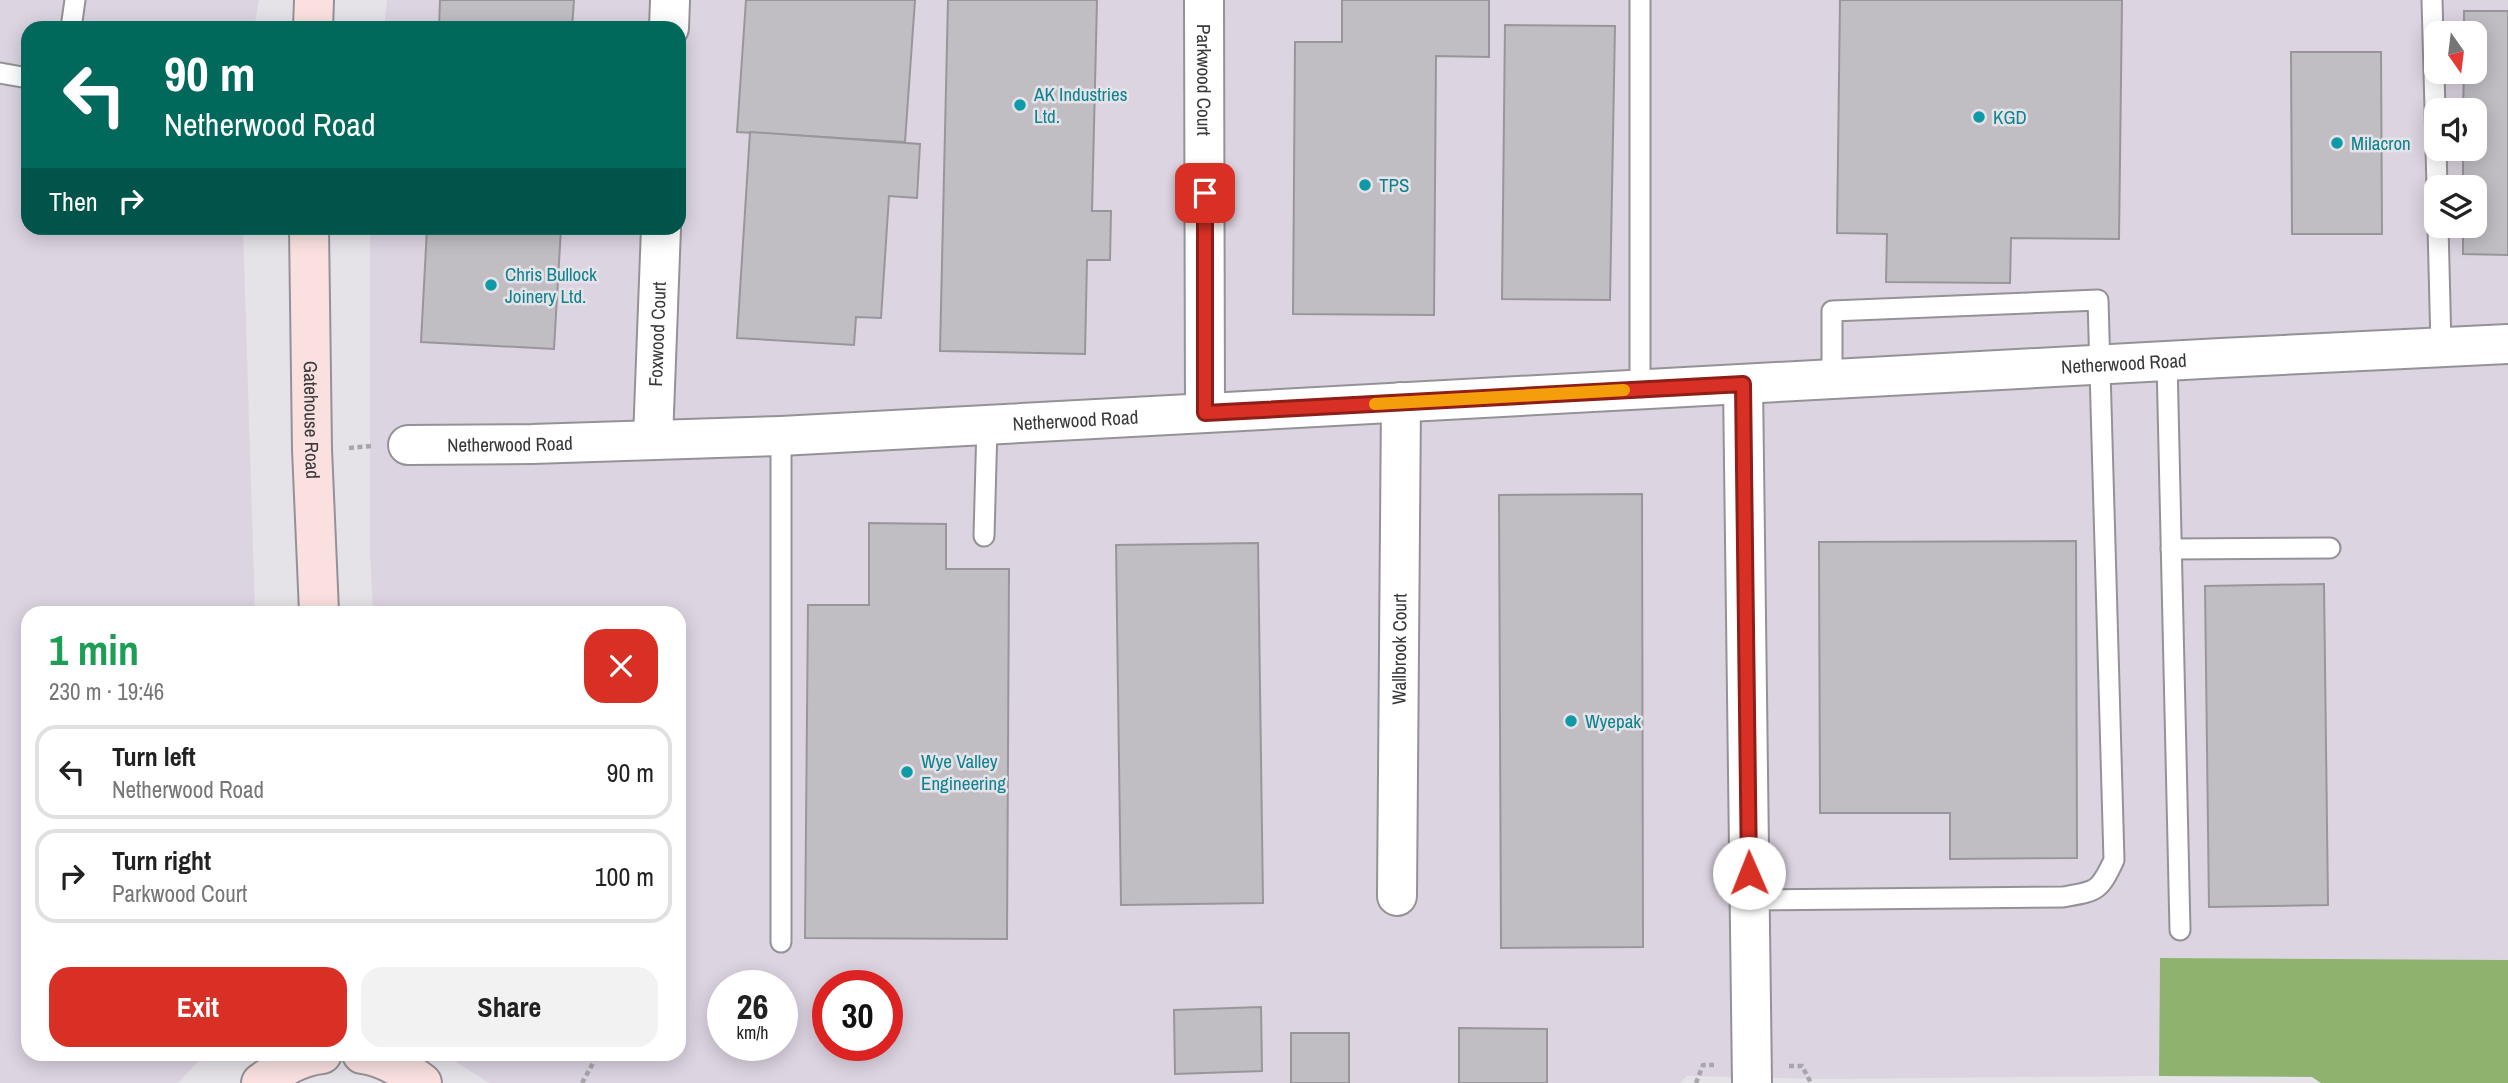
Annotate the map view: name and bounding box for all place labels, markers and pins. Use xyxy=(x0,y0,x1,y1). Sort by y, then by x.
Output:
place label: AK Industries Ltd. xyxy=(1033,81,1128,129)
marker: AK Industries Ltd. xyxy=(1012,97,1028,113)
place label: KGD xyxy=(1993,104,2027,130)
marker: KGD xyxy=(1971,109,1987,125)
place label: Milacron xyxy=(2351,130,2411,156)
marker: Milacron xyxy=(2329,135,2345,151)
pin xyxy=(1175,163,1235,223)
place label: TPS xyxy=(1379,172,1409,198)
marker: TPS xyxy=(1357,177,1373,193)
place label: Chris Bullock Joinery Ltd. xyxy=(505,261,597,309)
marker: Chris Bullock Joinery Ltd. xyxy=(483,277,499,293)
place label: Wyepak xyxy=(1585,708,1641,734)
marker: Wyepak xyxy=(1563,713,1579,729)
place label: Wye Valley Engineering xyxy=(921,748,1006,796)
marker: Wye Valley Engineering xyxy=(899,764,915,780)

